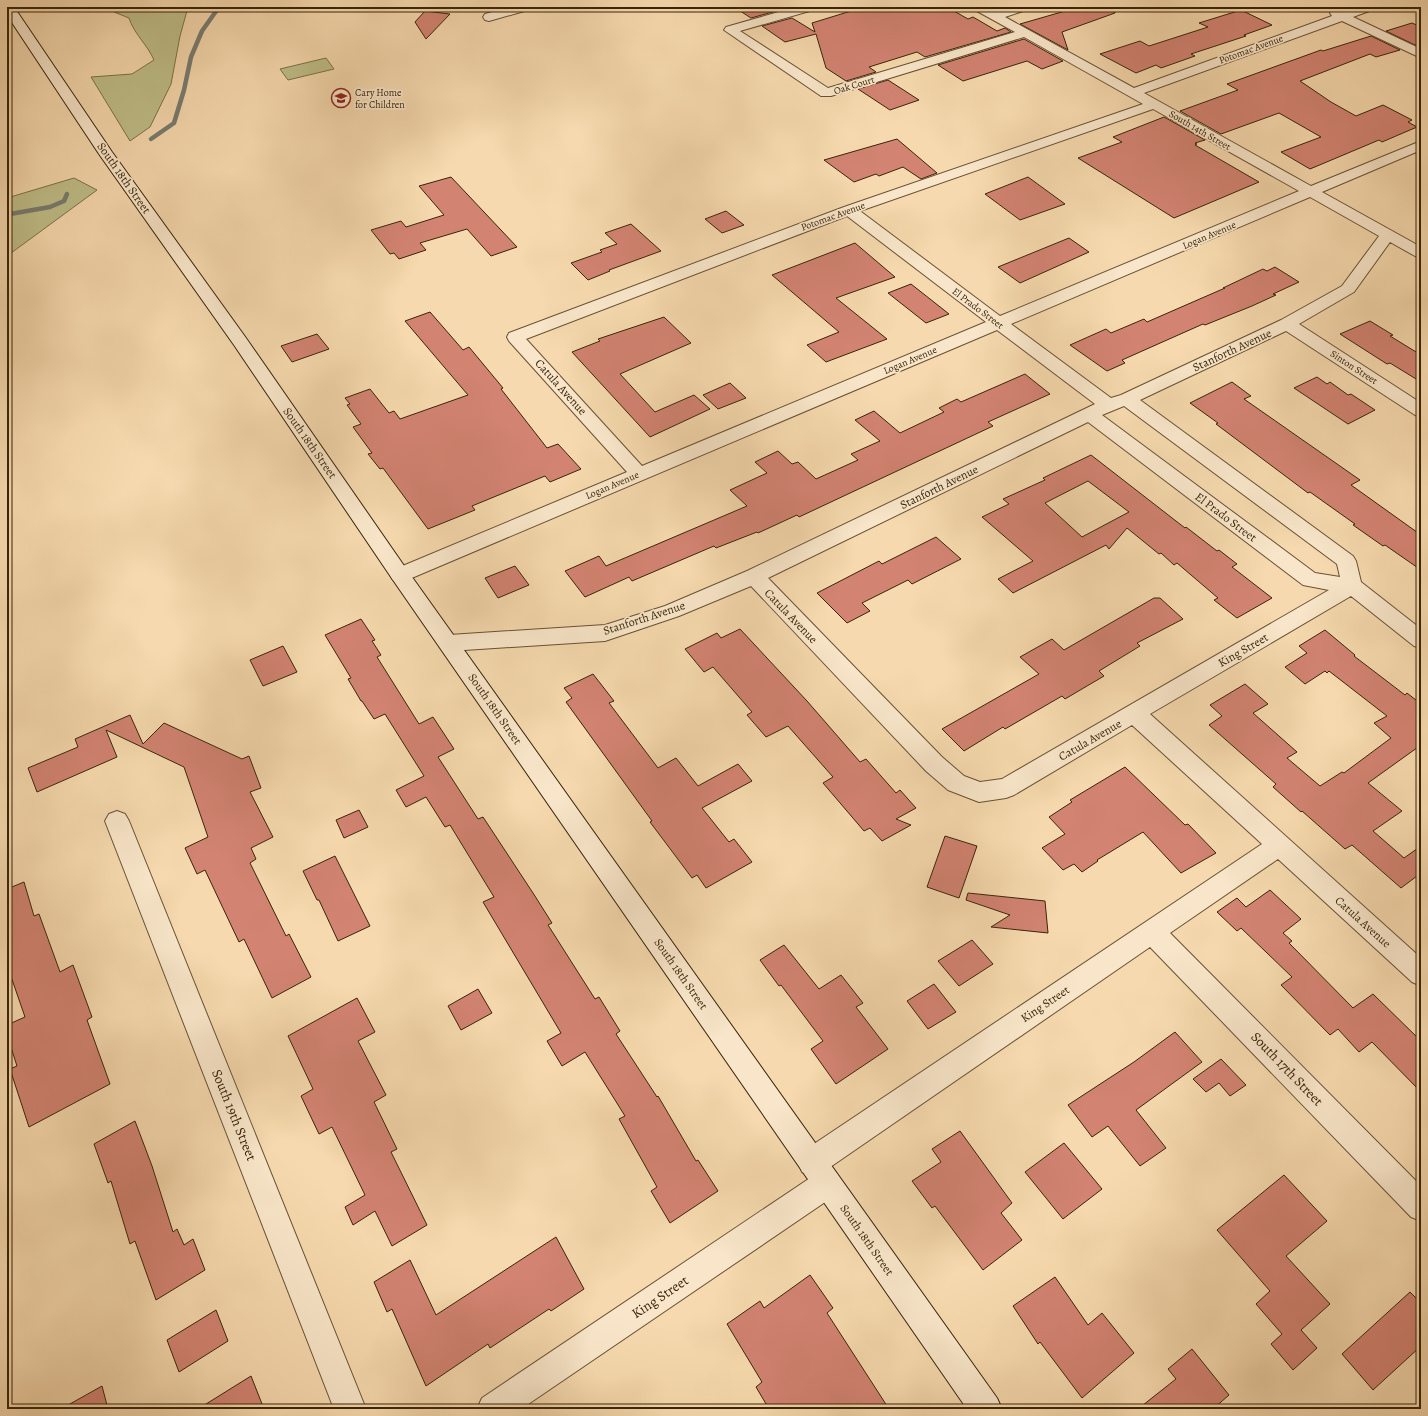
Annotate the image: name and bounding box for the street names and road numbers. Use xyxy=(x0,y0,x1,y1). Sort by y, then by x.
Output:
street label: Potomac Avenue xyxy=(1217,31,1285,67)
street label: Oak Court xyxy=(832,72,877,97)
street label: South 14th Street xyxy=(1167,107,1234,153)
street label: South 18th Street xyxy=(93,139,155,217)
street label: Potomac Avenue xyxy=(799,198,867,234)
street label: Logan Avenue xyxy=(1180,218,1238,252)
street label: El Prado Street xyxy=(950,284,1007,332)
street label: Stanforth Avenue xyxy=(1190,325,1274,375)
street label: Logan Avenue xyxy=(881,343,939,377)
street label: Sinton Street xyxy=(1328,347,1381,387)
street label: Catula Avenue xyxy=(532,356,590,418)
street label: South 18th Street xyxy=(279,404,341,482)
street label: Stanforth Avenue xyxy=(897,461,981,513)
street label: Logan Avenue xyxy=(583,468,641,502)
street label: El Prado Street xyxy=(1192,489,1260,545)
street label: Catula Avenue xyxy=(761,585,821,647)
street label: Stanforth Avenue xyxy=(601,597,687,639)
street label: King Street xyxy=(1215,629,1271,671)
street label: South 18th Street xyxy=(464,670,526,748)
street label: Catula Avenue xyxy=(1056,716,1124,764)
street label: Catula Avenue xyxy=(1332,893,1394,951)
street label: South 18th Street xyxy=(650,935,712,1013)
street label: King Street xyxy=(1018,982,1072,1026)
street label: South 17th Street xyxy=(1247,1028,1328,1111)
street label: South 19th Street xyxy=(207,1066,261,1164)
street label: South 18th Street xyxy=(836,1201,898,1279)
street label: King Street xyxy=(628,1271,692,1323)

